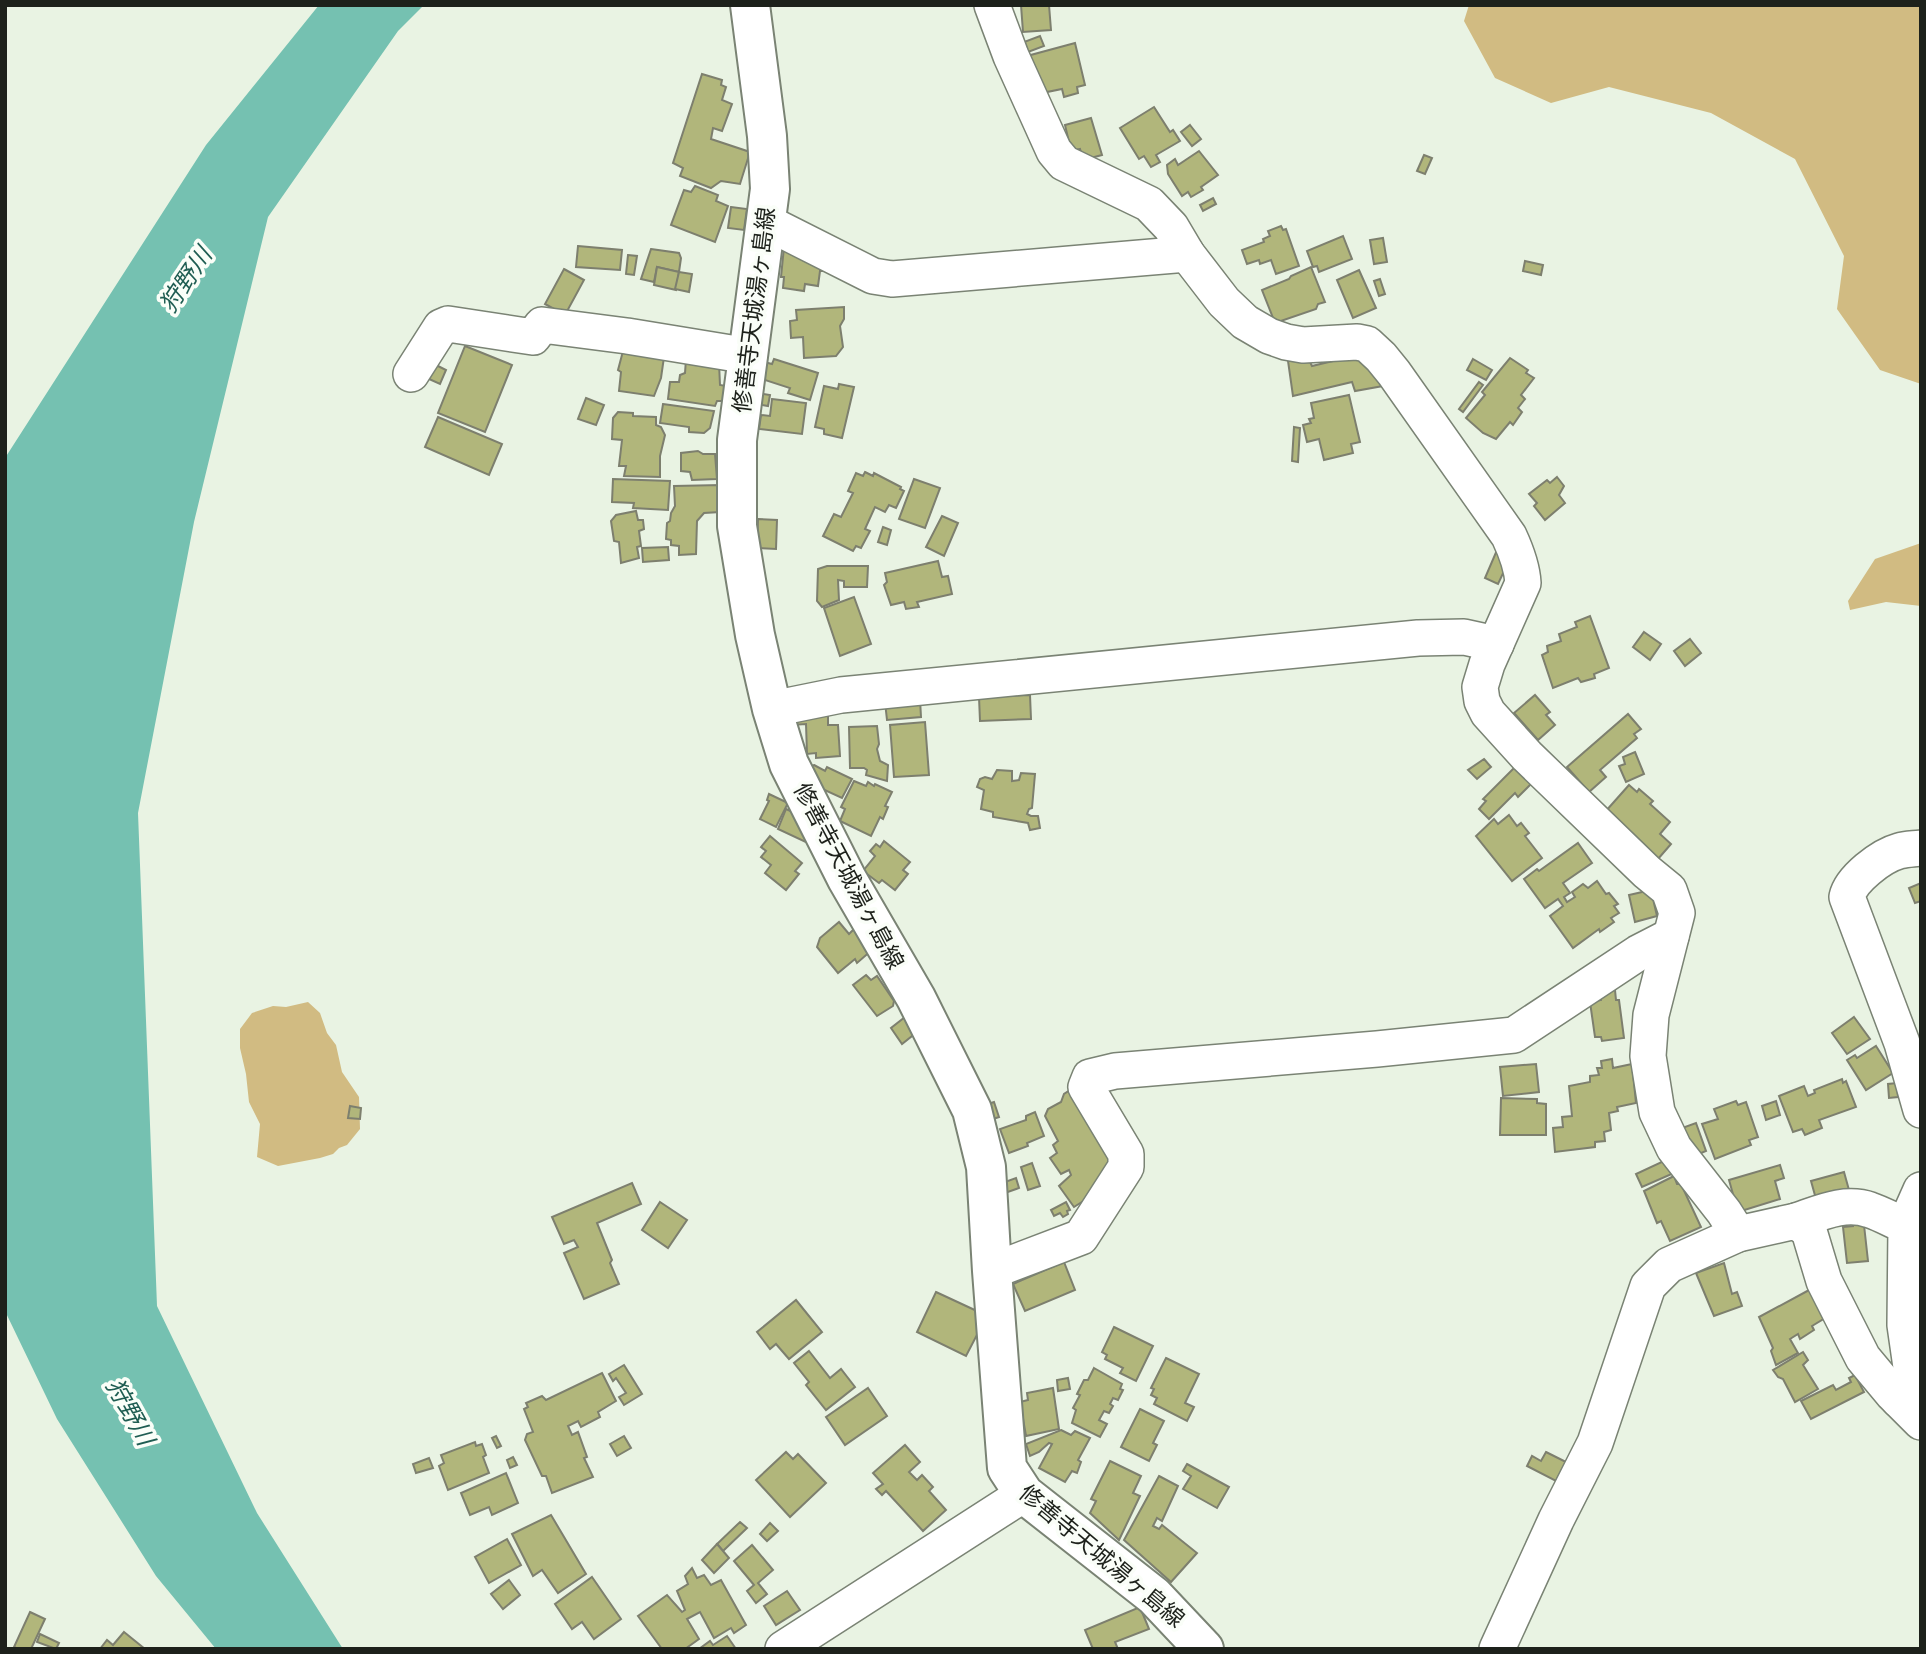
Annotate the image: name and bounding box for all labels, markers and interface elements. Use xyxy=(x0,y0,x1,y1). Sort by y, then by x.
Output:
street label: 修善寺天城湯ヶ島線 xyxy=(728,206,780,414)
water label: 狩野川 xyxy=(154,240,219,317)
street label: 修善寺天城湯ヶ島線 xyxy=(789,779,909,973)
water label: 狩野川 xyxy=(101,1374,161,1452)
street label: 修善寺天城湯ヶ島線 xyxy=(1014,1480,1190,1632)

